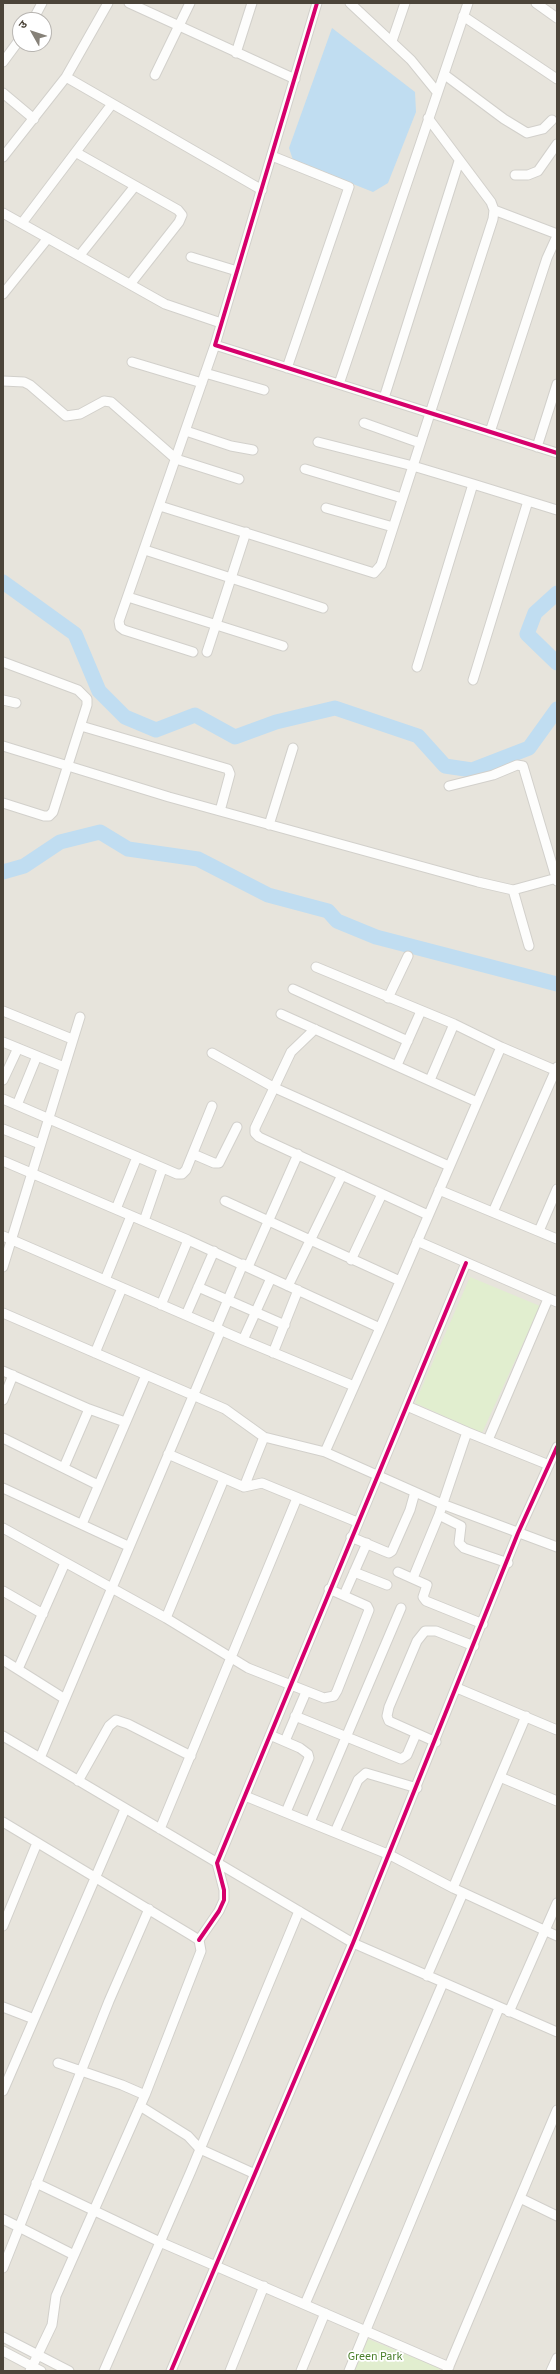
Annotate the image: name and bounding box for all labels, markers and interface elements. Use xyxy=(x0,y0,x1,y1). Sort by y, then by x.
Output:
north arrow xyxy=(12,12,52,52)
text: उ xyxy=(15,18,31,32)
park label: Green Park xyxy=(348,2350,402,2364)

